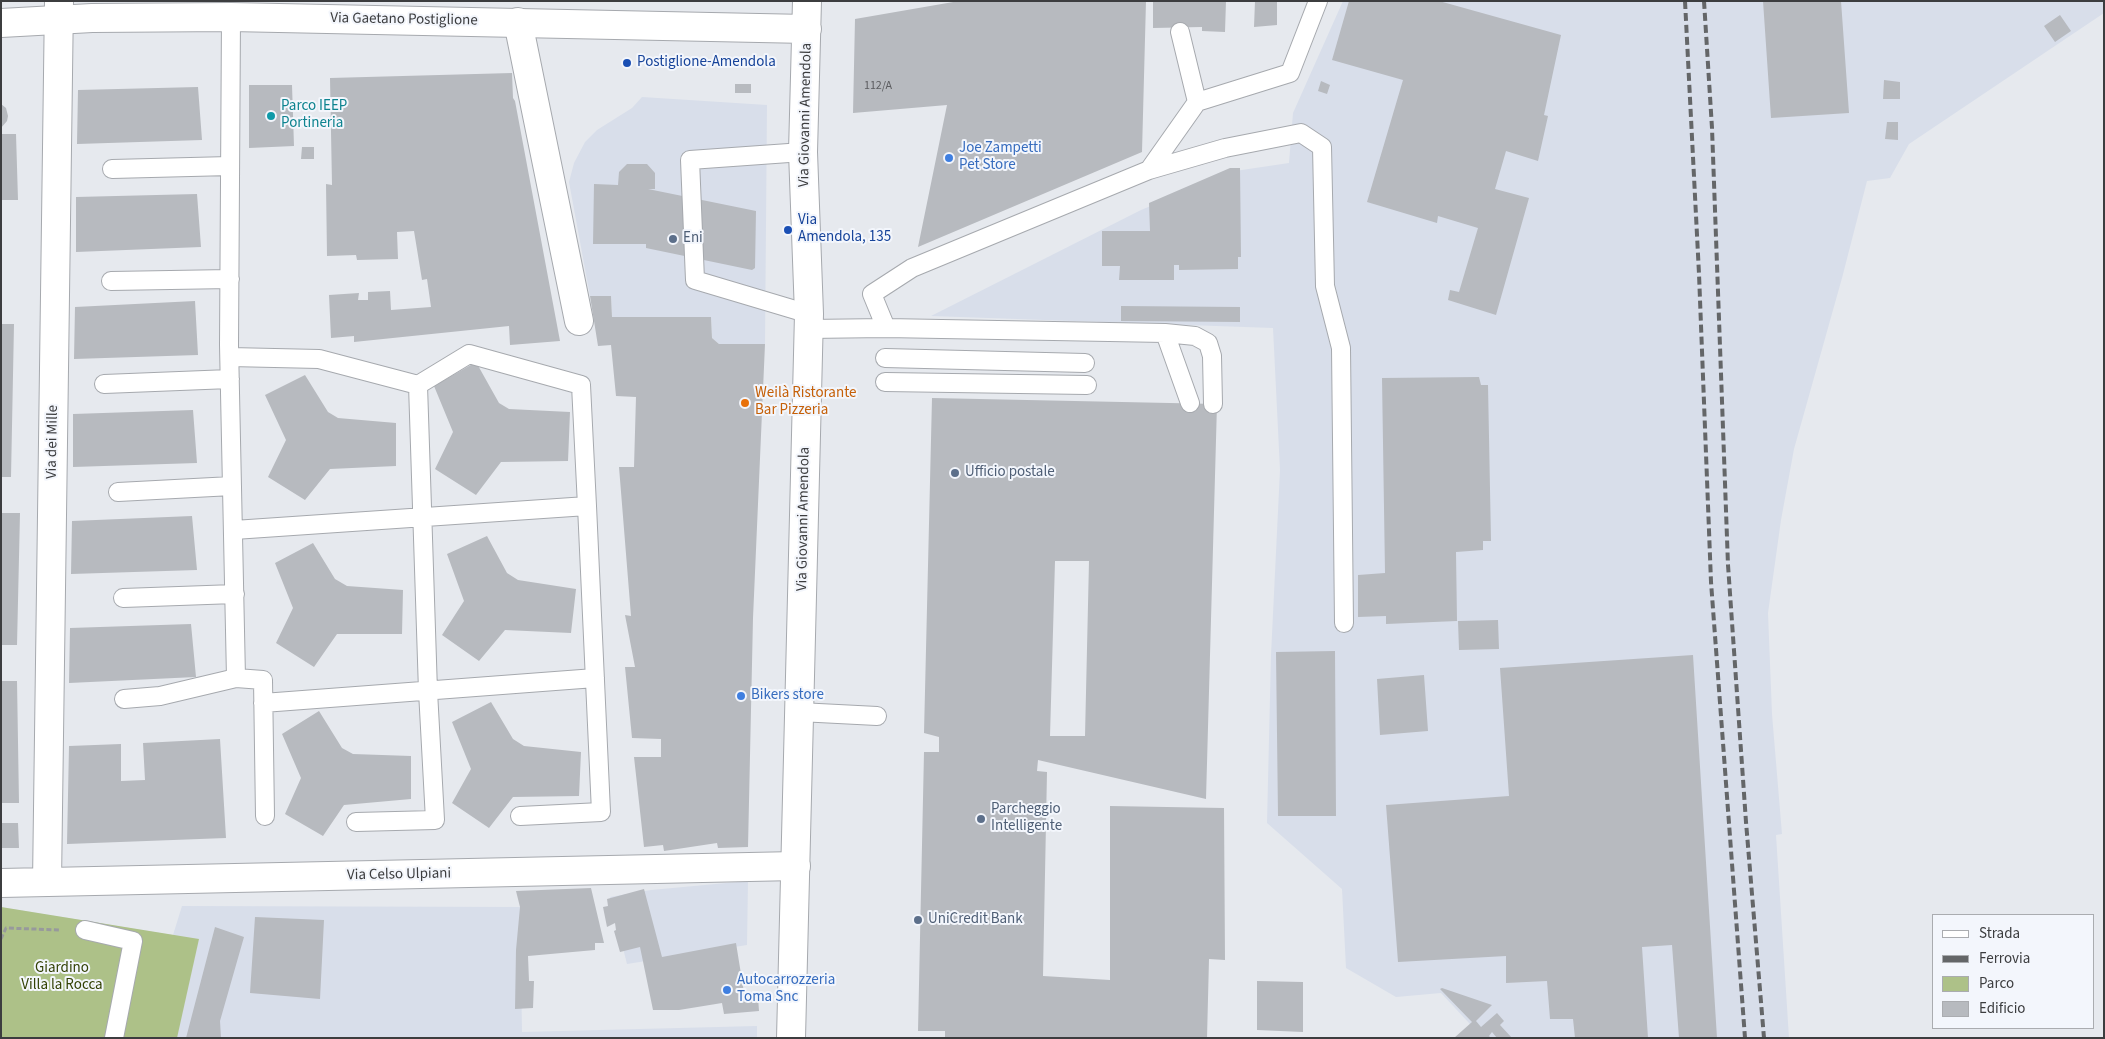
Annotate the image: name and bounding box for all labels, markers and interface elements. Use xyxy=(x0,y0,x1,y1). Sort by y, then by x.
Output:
street label: Via Gaetano Postiglione xyxy=(330,10,478,30)
street label: Via Giovanni Amendola xyxy=(796,43,816,187)
place label: Postiglione-Amendola xyxy=(637,54,776,72)
marker: Postiglione-Amendola xyxy=(621,57,633,69)
house number: 112/A xyxy=(864,79,892,93)
place label: Parco IEEP Portineria xyxy=(281,98,347,133)
marker: Parco IEEP Portineria xyxy=(265,110,277,122)
place label: Joe Zampetti Pet Store xyxy=(959,140,1042,175)
marker: Joe Zampetti Pet Store xyxy=(943,152,955,164)
place label: Via Amendola, 135 xyxy=(798,212,891,247)
marker: Via Amendola, 135 xyxy=(782,224,794,236)
place label: Eni xyxy=(683,230,703,248)
marker: Eni xyxy=(667,233,679,245)
place label: Weilà Ristorante Bar Pizzeria xyxy=(755,385,856,420)
marker: Weilà Ristorante Bar Pizzeria xyxy=(739,397,751,409)
street label: Via dei Mille xyxy=(43,405,63,479)
street label: Via Giovanni Amendola xyxy=(794,447,814,591)
place label: Ufficio postale xyxy=(965,464,1055,482)
marker: Ufficio postale xyxy=(949,467,961,479)
place label: Bikers store xyxy=(751,687,824,705)
marker: Bikers store xyxy=(735,690,747,702)
place label: Parcheggio Intelligente xyxy=(991,801,1062,836)
marker: Parcheggio Intelligente xyxy=(975,813,987,825)
street label: Via Celso Ulpiani xyxy=(347,865,451,885)
place label: UniCredit Bank xyxy=(928,911,1023,929)
marker: UniCredit Bank xyxy=(912,914,924,926)
legend xyxy=(1932,914,2095,1029)
text: Strada xyxy=(1979,923,2020,944)
text: Ferrovia xyxy=(1979,948,2030,969)
park label: Giardino Villa la Rocca xyxy=(21,960,103,995)
place label: Autocarrozzeria Toma Snc xyxy=(737,972,835,1007)
text: Parco xyxy=(1979,973,2014,994)
marker: Autocarrozzeria Toma Snc xyxy=(721,984,733,996)
text: Edificio xyxy=(1979,998,2026,1019)

